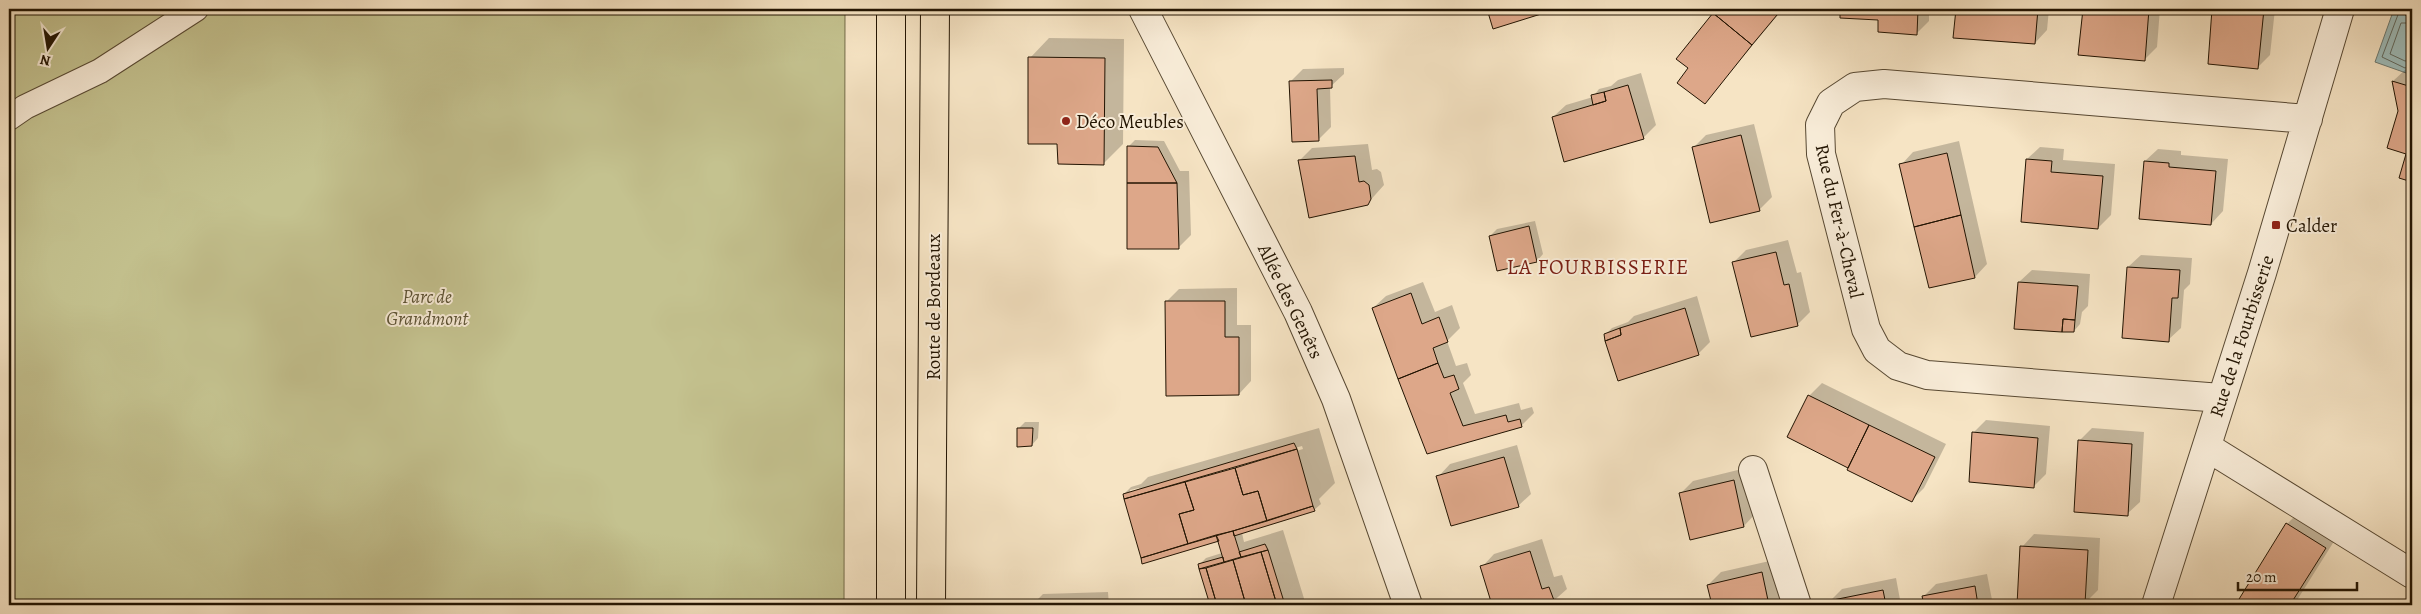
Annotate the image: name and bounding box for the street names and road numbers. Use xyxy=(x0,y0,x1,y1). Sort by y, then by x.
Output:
street label: Rue du Fer-à-Cheval xyxy=(1809,142,1870,301)
street label: Route de Bordeaux xyxy=(921,234,947,380)
street label: Allée des Genêts xyxy=(1251,239,1329,363)
street label: Rue de la Fourbisserie xyxy=(2203,252,2280,421)

